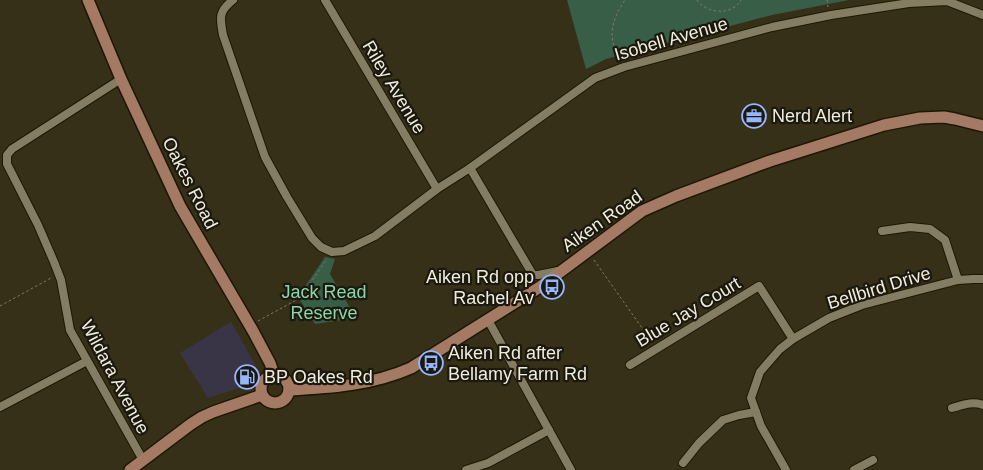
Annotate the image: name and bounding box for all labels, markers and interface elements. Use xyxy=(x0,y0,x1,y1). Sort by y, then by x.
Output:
street label: Isobell Avenue xyxy=(612,13,730,65)
street label: Riley Avenue xyxy=(358,37,430,137)
office icon: Nerd Alert xyxy=(741,103,767,129)
place label: Nerd Alert xyxy=(772,106,852,126)
street label: Oakes Road xyxy=(158,134,222,232)
street label: Aiken Road xyxy=(558,186,646,256)
street label: Bellbird Drive xyxy=(825,263,933,313)
place label: Aiken Rd opp Rachel Av xyxy=(426,267,534,308)
street label: Blue Jay Court xyxy=(632,273,744,351)
bus stop icon: Aiken Rd opp Rachel Av xyxy=(539,274,565,300)
park label: Jack Read Reserve xyxy=(281,282,367,323)
street label: Wildara Avenue xyxy=(77,317,153,437)
place label: Aiken Rd after Bellamy Farm Rd xyxy=(448,343,587,384)
bus stop icon: Aiken Rd after Bellamy Farm Rd xyxy=(418,350,444,376)
fuel station icon: BP Oakes Rd xyxy=(234,364,260,390)
place label: BP Oakes Rd xyxy=(264,367,373,387)

